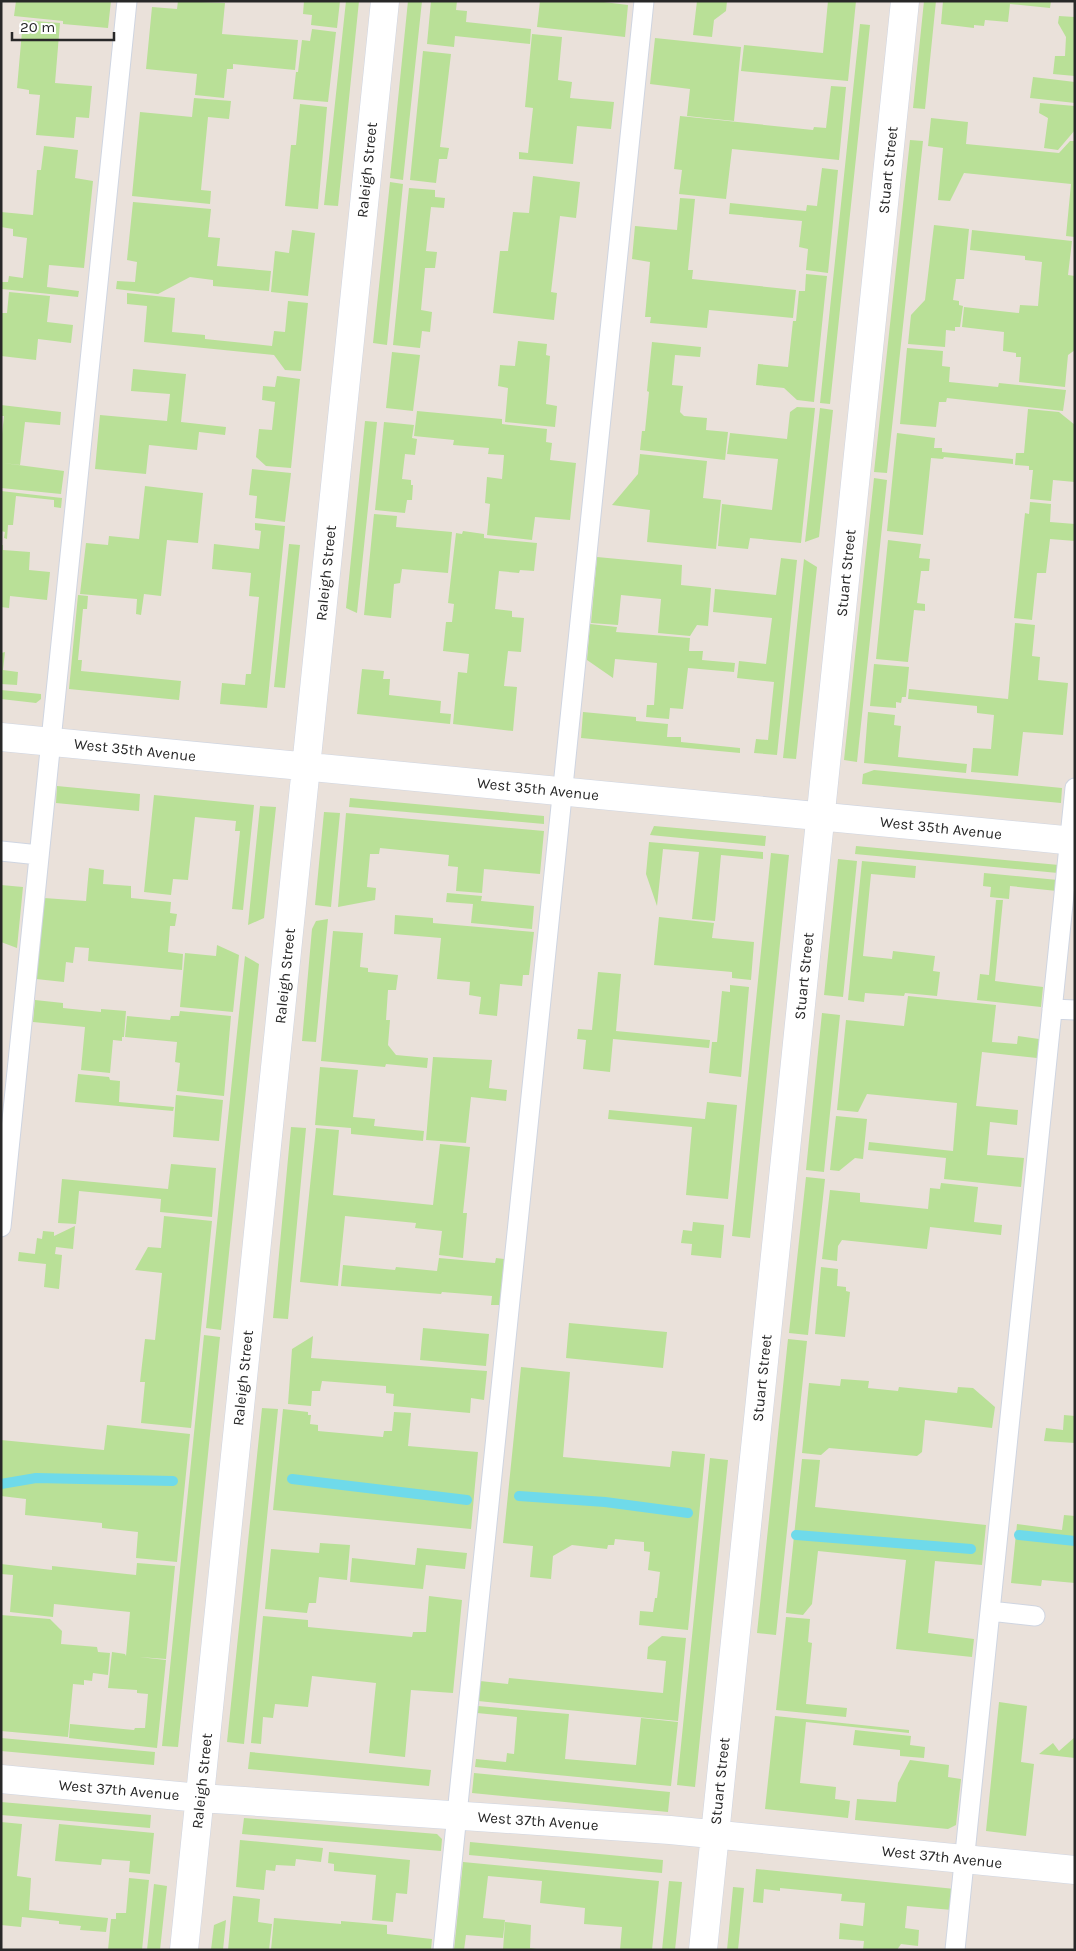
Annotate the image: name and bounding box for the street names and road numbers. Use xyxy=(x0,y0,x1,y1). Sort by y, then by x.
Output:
street label: Raleigh Street xyxy=(353,121,381,219)
street label: Stuart Street xyxy=(874,125,902,215)
street label: Raleigh Street xyxy=(312,524,340,622)
street label: Stuart Street xyxy=(832,528,860,618)
street label: West 35th Avenue xyxy=(73,735,197,765)
street label: West 35th Avenue xyxy=(476,774,600,804)
street label: West 35th Avenue xyxy=(879,813,1003,843)
street label: Raleigh Street xyxy=(271,927,299,1025)
street label: Stuart Street xyxy=(790,931,818,1021)
street label: Raleigh Street xyxy=(229,1329,257,1427)
street label: Stuart Street xyxy=(748,1333,776,1423)
street label: Raleigh Street xyxy=(188,1732,216,1830)
street label: Stuart Street xyxy=(706,1736,734,1826)
street label: West 37th Avenue xyxy=(58,1776,180,1804)
street label: West 37th Avenue xyxy=(477,1808,599,1834)
street label: West 37th Avenue xyxy=(881,1842,1003,1872)

